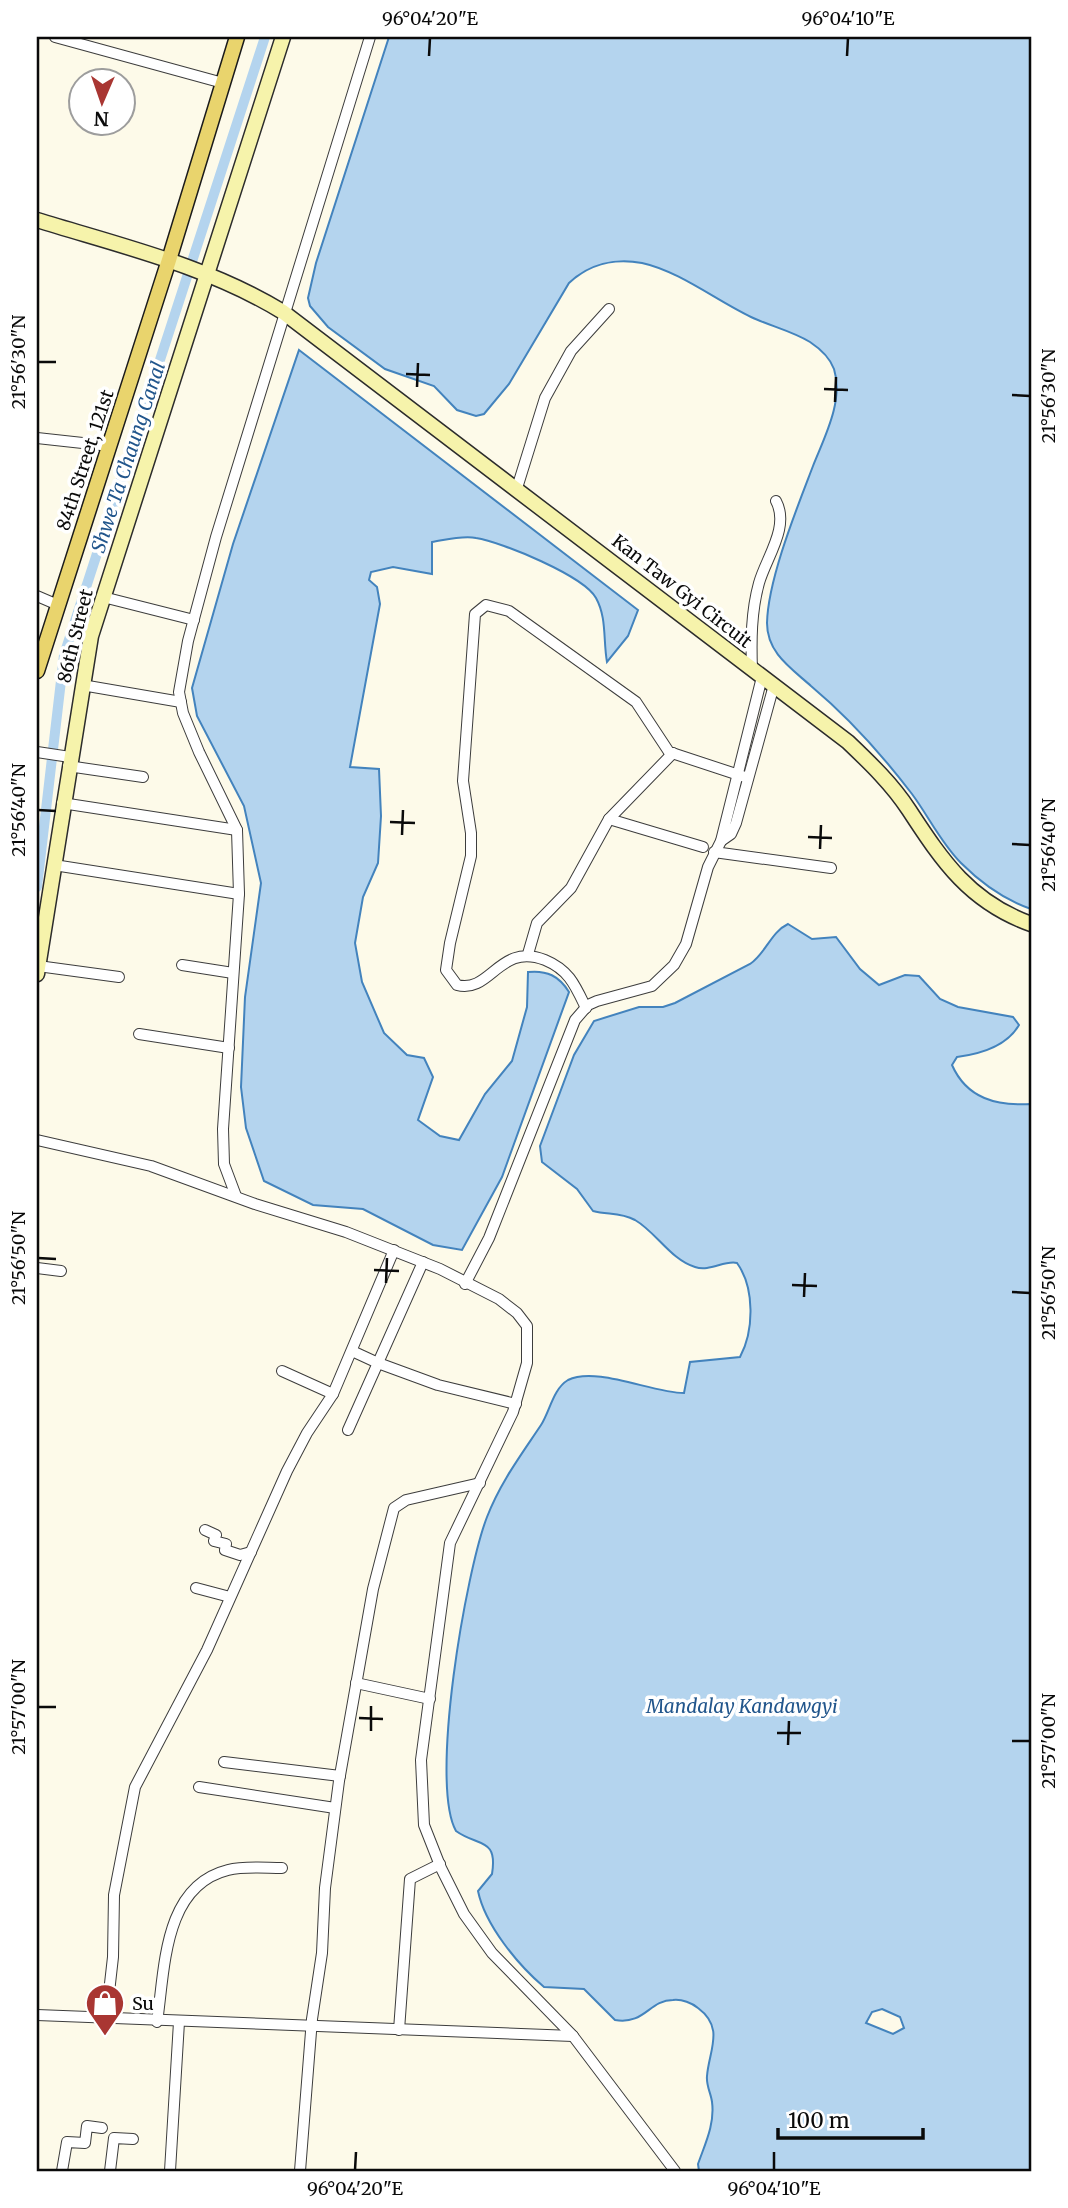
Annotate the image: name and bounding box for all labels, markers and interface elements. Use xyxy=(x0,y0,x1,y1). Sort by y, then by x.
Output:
text: 96°04'20"E xyxy=(382,7,479,30)
text: 96°04'10"E xyxy=(802,7,895,30)
north arrow xyxy=(66,66,136,136)
text: N xyxy=(93,107,109,131)
text: 21°56'30"N xyxy=(7,315,30,409)
text: 21°56'30"N xyxy=(1037,349,1060,443)
water label: Shwe Ta Chaung Canal xyxy=(86,358,170,556)
street label: 84th Street, 121st xyxy=(51,387,119,533)
street label: Kan Taw Gyi Circuit xyxy=(607,529,757,653)
street label: 86th Street xyxy=(52,587,98,685)
text: 21°56'40"N xyxy=(7,763,30,857)
text: 21°56'40"N xyxy=(1037,798,1060,892)
text: 21°56'50"N xyxy=(7,1211,30,1305)
text: 21°56'50"N xyxy=(1037,1246,1060,1340)
text: 21°57'00"N xyxy=(7,1659,30,1755)
text: 21°57'00"N xyxy=(1037,1693,1060,1789)
water label: Mandalay Kandawgyi xyxy=(645,1694,838,1718)
shop icon: Su xyxy=(84,1982,126,2037)
place label: Su xyxy=(132,1992,154,2015)
scale bar xyxy=(778,2096,923,2140)
text: 100 m xyxy=(788,2107,850,2134)
text: 96°04'20"E xyxy=(307,2177,404,2200)
text: 96°04'10"E xyxy=(728,2177,821,2200)

